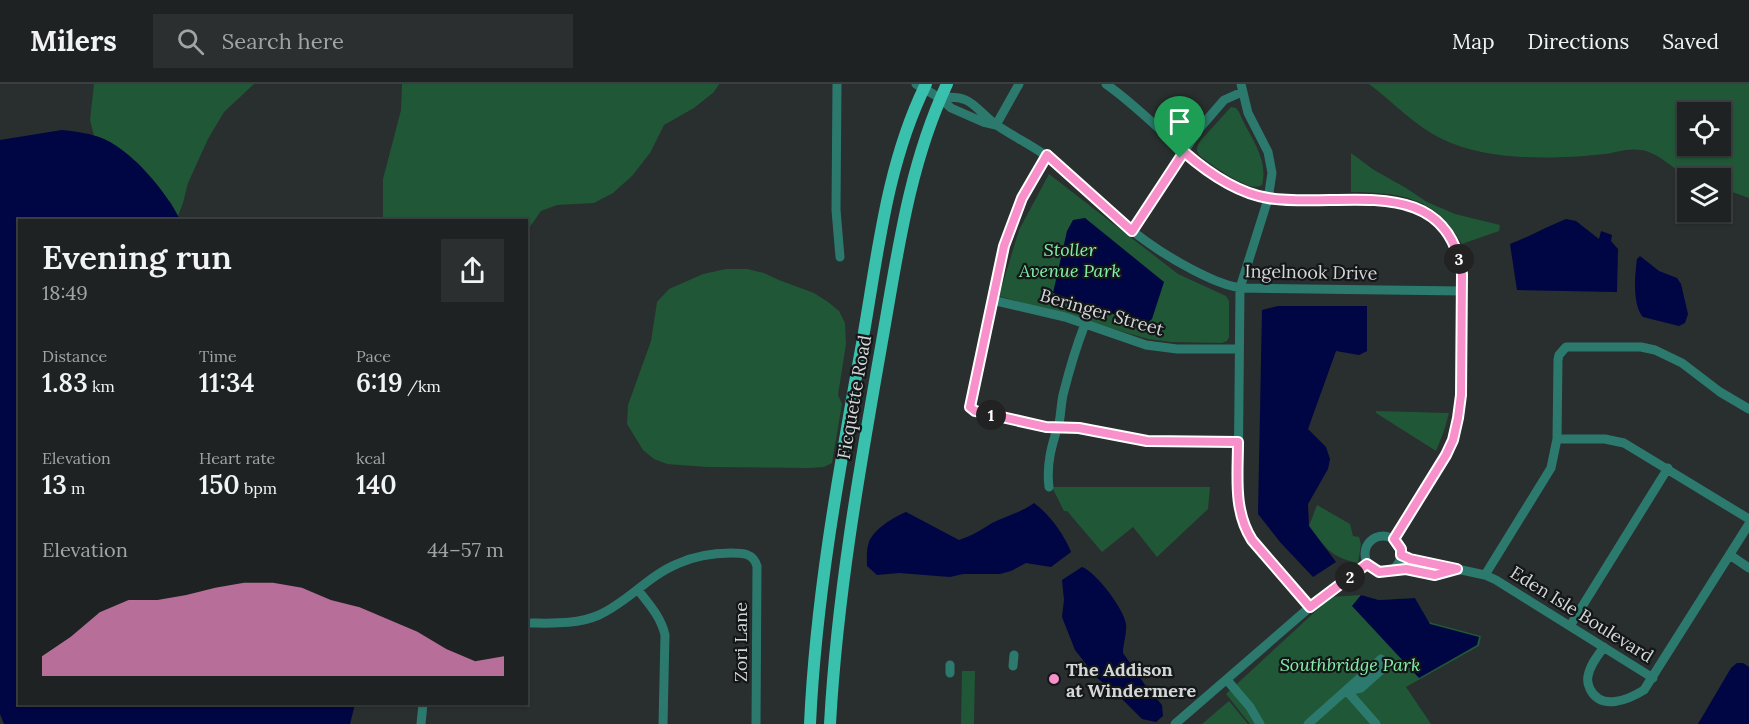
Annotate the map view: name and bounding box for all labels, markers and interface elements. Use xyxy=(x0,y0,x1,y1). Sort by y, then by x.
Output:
search box xyxy=(153,14,573,68)
text: Milers xyxy=(30,23,117,59)
icon: search xyxy=(174,25,207,58)
text: Search here xyxy=(222,27,344,55)
text: Map xyxy=(1452,28,1495,55)
text: Directions xyxy=(1528,28,1629,55)
text: Saved xyxy=(1662,28,1719,55)
pin xyxy=(1154,96,1205,158)
map controls xyxy=(1677,102,1731,222)
button: locate xyxy=(1677,102,1731,156)
icon: arrive xyxy=(1163,105,1196,138)
button: layers xyxy=(1677,168,1731,222)
text: Evening run xyxy=(42,236,232,278)
park label: Stoller Avenue Park xyxy=(1018,238,1121,282)
button: share xyxy=(441,239,504,302)
pin: 3 xyxy=(1444,244,1474,274)
text: 3 xyxy=(1455,249,1463,269)
street label: Ingelnook Drive xyxy=(1244,259,1378,285)
text: 18:49 xyxy=(42,280,88,305)
street label: Beringer Street xyxy=(1037,283,1167,341)
street label: Ficquette Road xyxy=(832,333,876,461)
text: Distance xyxy=(42,346,107,366)
text: Time xyxy=(199,346,237,366)
text: Pace xyxy=(356,346,391,366)
text: 1.83 xyxy=(42,366,88,399)
text: 11:34 xyxy=(199,366,255,399)
text: 6:19 xyxy=(356,366,403,399)
text: km xyxy=(88,376,115,396)
text: /km xyxy=(403,376,441,396)
pin: 1 xyxy=(976,400,1006,430)
text: 1 xyxy=(988,405,994,425)
text: Elevation xyxy=(42,448,111,468)
text: Heart rate xyxy=(199,448,275,468)
text: kcal xyxy=(356,448,386,468)
text: 13 xyxy=(42,468,67,501)
text: 150 xyxy=(199,468,240,501)
text: 140 xyxy=(356,468,397,501)
text: m xyxy=(67,478,85,498)
text: bpm xyxy=(240,478,277,498)
text: Elevation xyxy=(42,537,128,562)
text: 44–57 m xyxy=(427,537,504,562)
street label: Eden Isle Boulevard xyxy=(1506,561,1658,667)
pin: 2 xyxy=(1335,562,1365,592)
text: 2 xyxy=(1346,567,1354,587)
street label: Zori Lane xyxy=(729,602,752,682)
park label: Southbridge Park xyxy=(1280,653,1420,676)
place label: The Addison at Windermere xyxy=(1066,658,1197,702)
marker: The Addison at Windermere xyxy=(1047,672,1061,686)

